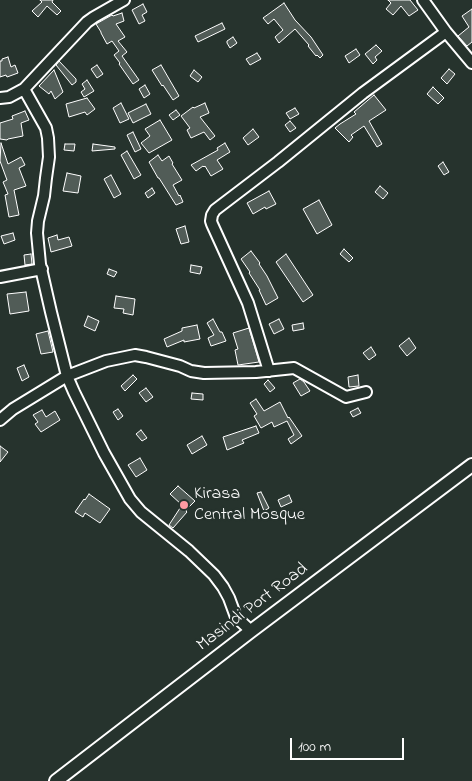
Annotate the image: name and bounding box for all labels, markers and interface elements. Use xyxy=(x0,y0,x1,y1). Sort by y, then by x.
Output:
place label: Kirasa Central Mosque xyxy=(194,484,305,526)
marker: Kirasa Central Mosque xyxy=(178,499,190,511)
street label: Masindi Port Road xyxy=(193,559,313,657)
scale bar xyxy=(292,728,406,760)
text: 100 m xyxy=(298,736,331,758)

